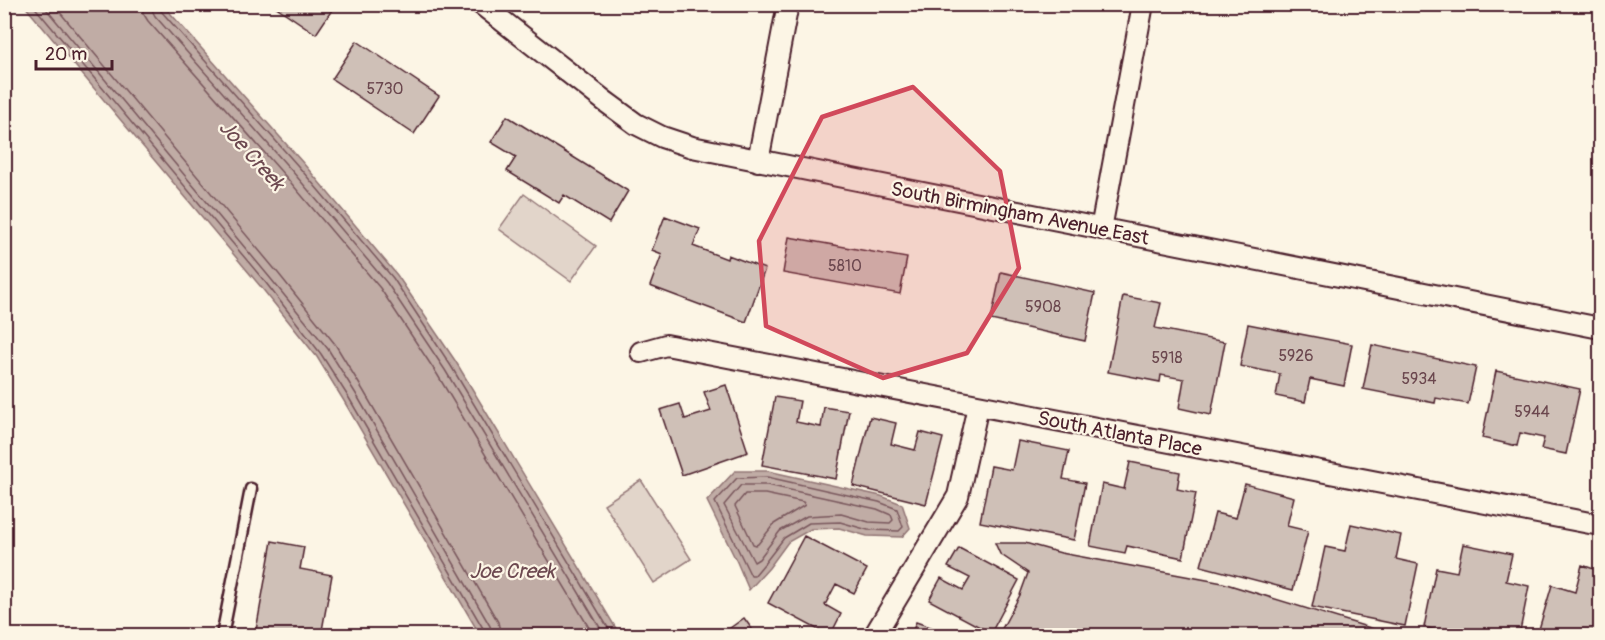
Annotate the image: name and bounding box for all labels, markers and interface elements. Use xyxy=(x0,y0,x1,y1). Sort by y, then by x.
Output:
scale bar xyxy=(36,33,112,71)
text: 20 m xyxy=(45,43,87,66)
house number: 5730 xyxy=(367,79,404,99)
water label: Joe Creek xyxy=(213,114,292,198)
street label: South Birmingham Avenue East xyxy=(889,176,1152,251)
house number: 5810 xyxy=(828,256,862,276)
house number: 5908 xyxy=(1025,297,1061,317)
house number: 5926 xyxy=(1278,346,1314,366)
house number: 5918 xyxy=(1151,348,1183,368)
house number: 5934 xyxy=(1401,369,1437,389)
house number: 5944 xyxy=(1514,402,1550,422)
street label: South Atlanta Place xyxy=(1036,405,1204,462)
water label: Joe Creek xyxy=(469,558,557,585)

